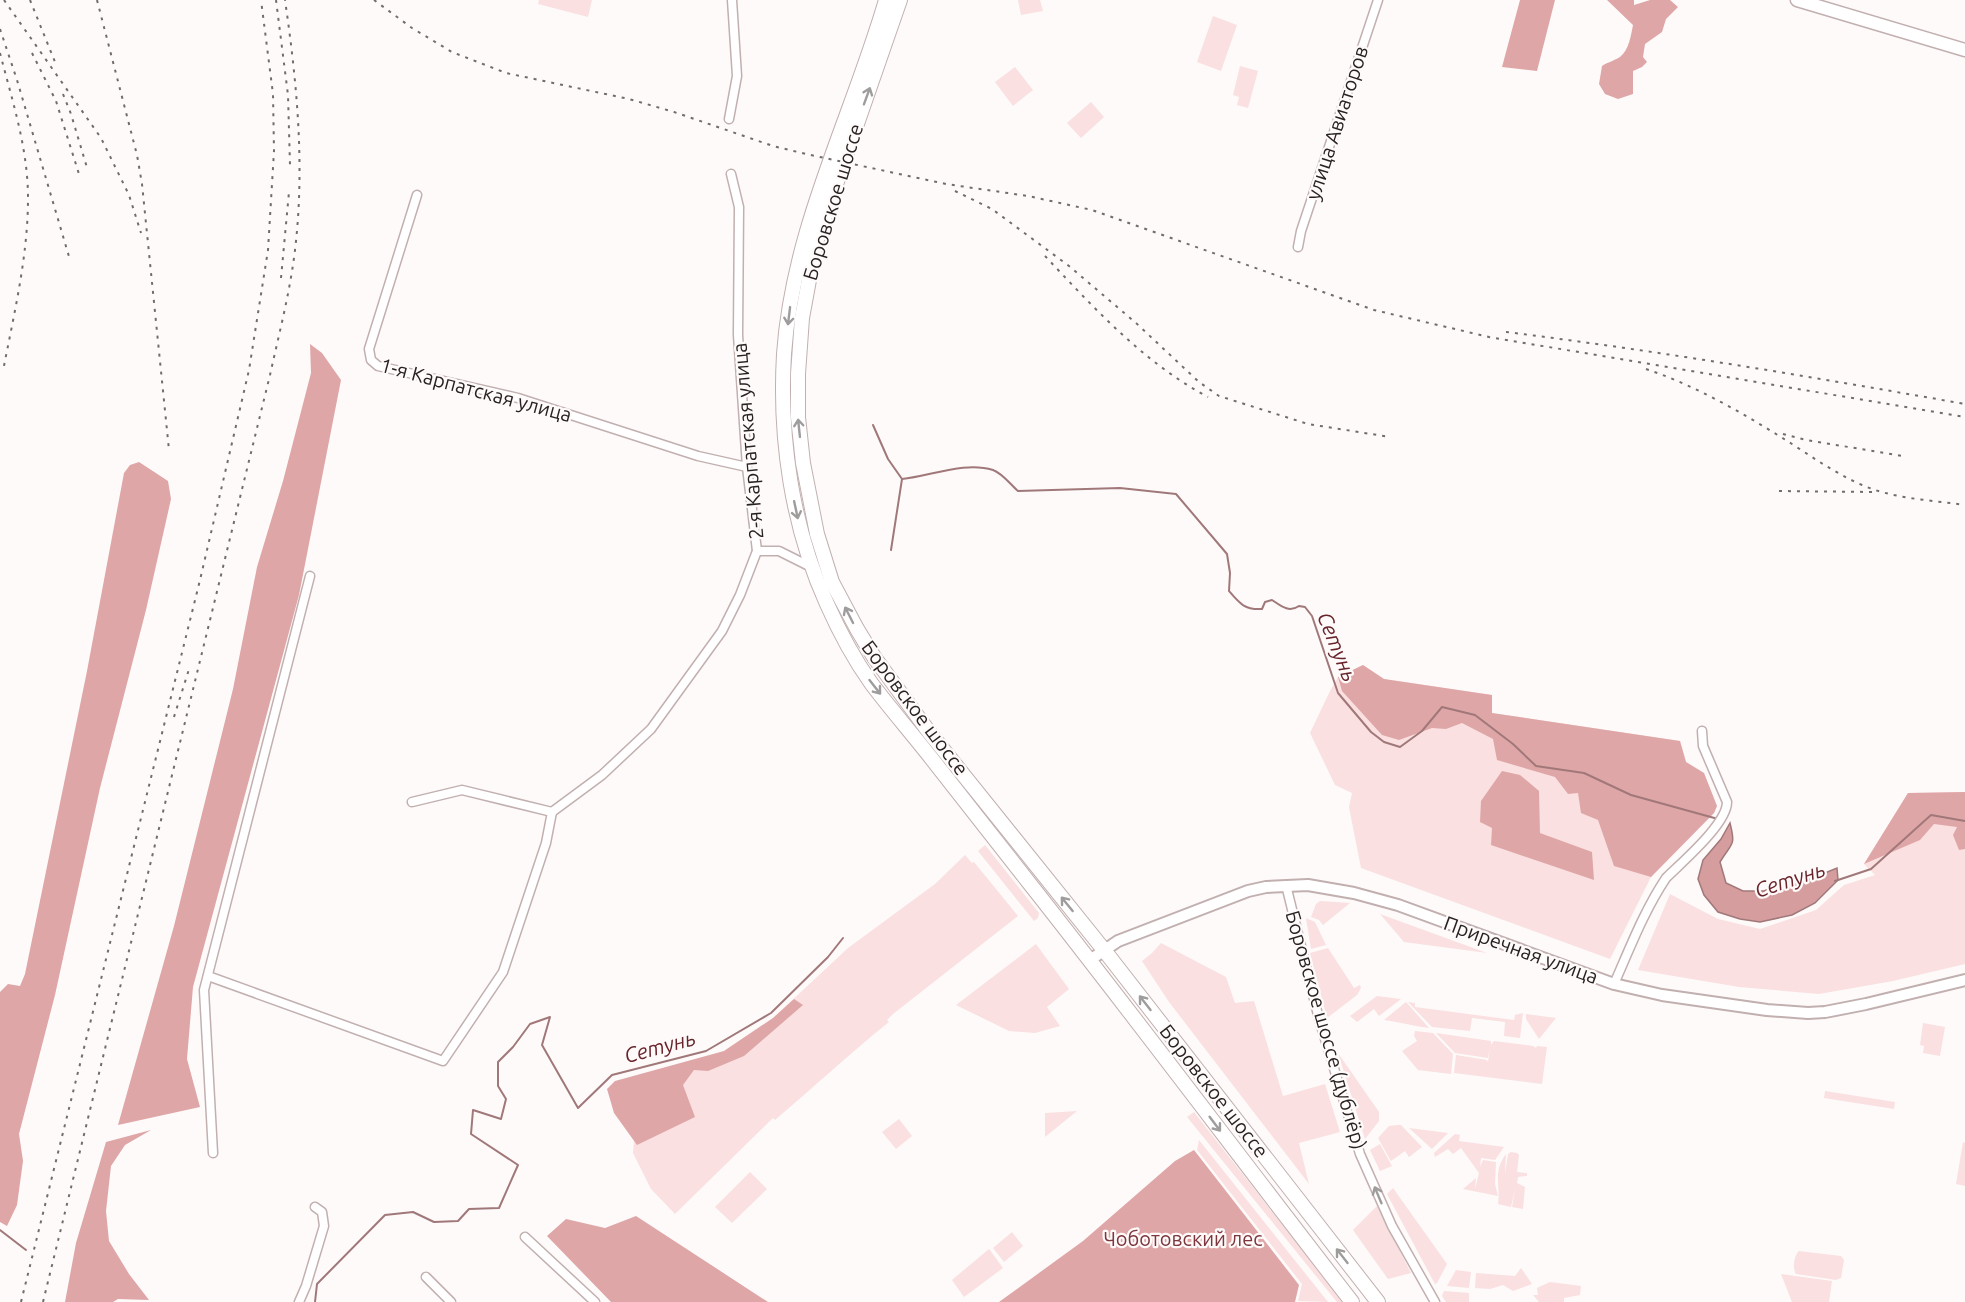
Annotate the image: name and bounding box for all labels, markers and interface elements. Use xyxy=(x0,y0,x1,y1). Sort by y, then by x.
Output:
street label: улица Авиаторов xyxy=(1301,43,1372,203)
one-way arrow xyxy=(863,87,874,106)
street label: Боровское шоссе xyxy=(798,121,867,283)
one-way arrow xyxy=(783,306,794,326)
street label: 2-я Карпатская улица xyxy=(727,342,768,540)
street label: 1-я Карпатская улица xyxy=(378,353,574,426)
one-way arrow xyxy=(793,418,804,438)
one-way arrow xyxy=(791,500,802,519)
one-way arrow xyxy=(843,606,854,624)
water label: Сетунь xyxy=(1313,608,1363,685)
street label: Боровское шоссе xyxy=(857,636,973,780)
one-way arrow xyxy=(868,679,881,695)
water label: Сетунь xyxy=(1751,856,1828,902)
one-way arrow xyxy=(1061,897,1074,913)
street label: Боровское шоссе (дублёр) xyxy=(1281,908,1372,1152)
street label: Приречная улица xyxy=(1441,911,1602,988)
one-way arrow xyxy=(1138,995,1151,1011)
street label: Боровское шоссе xyxy=(1155,1020,1273,1162)
water label: Сетунь xyxy=(621,1025,698,1067)
one-way arrow xyxy=(1209,1115,1221,1131)
one-way arrow xyxy=(1371,1187,1383,1205)
park label: Чоботовский лес xyxy=(1104,1227,1262,1250)
one-way arrow xyxy=(1335,1248,1348,1264)

